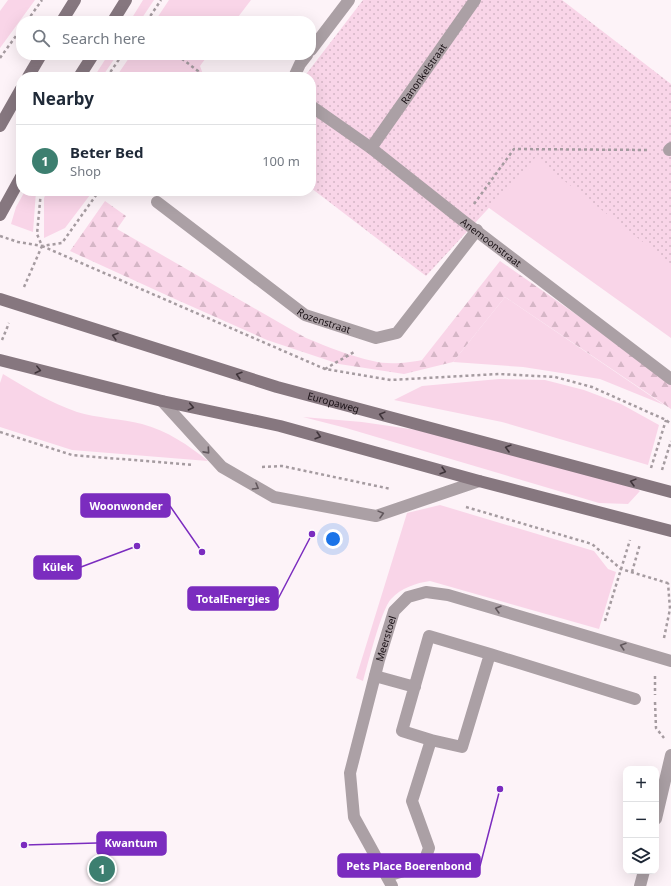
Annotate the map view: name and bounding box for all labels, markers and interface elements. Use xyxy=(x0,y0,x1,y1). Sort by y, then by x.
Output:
search box xyxy=(16,16,316,60)
icon: search xyxy=(30,27,52,49)
text: Search here xyxy=(62,28,145,48)
street label: Ranonkelstraat xyxy=(397,40,450,107)
text: Nearby xyxy=(32,87,94,110)
text: Beter Bed xyxy=(70,142,143,162)
text: 1 xyxy=(41,152,49,170)
text: 100 m xyxy=(262,152,300,170)
text: Shop xyxy=(70,162,101,180)
street label: Anemoonstraat xyxy=(458,215,525,270)
street label: Rozenstraat xyxy=(294,304,353,336)
one-way arrow xyxy=(112,332,119,341)
one-way arrow xyxy=(35,365,41,373)
one-way arrow xyxy=(236,371,243,380)
street label: Europaweg xyxy=(306,388,361,416)
one-way arrow xyxy=(188,402,194,410)
one-way arrow xyxy=(379,411,386,420)
one-way arrow xyxy=(315,432,321,440)
one-way arrow xyxy=(504,445,511,453)
one-way arrow xyxy=(202,446,209,453)
one-way arrow xyxy=(439,466,446,475)
one-way arrow xyxy=(630,478,637,487)
one-way arrow xyxy=(252,482,259,489)
callout: Woonwonder xyxy=(81,494,170,517)
text: Woonwonder xyxy=(89,498,163,513)
one-way arrow xyxy=(377,510,384,519)
your location xyxy=(323,529,343,549)
callout: Külek xyxy=(34,556,81,579)
text: Külek xyxy=(42,559,74,574)
callout: TotalEnergies xyxy=(188,587,278,610)
text: TotalEnergies xyxy=(196,591,271,606)
one-way arrow xyxy=(495,605,502,614)
street label: Meerstoel xyxy=(372,614,399,663)
one-way arrow xyxy=(620,642,627,651)
map controls xyxy=(623,766,659,874)
button: + xyxy=(623,766,659,802)
button: − xyxy=(623,802,659,838)
callout: Kwantum xyxy=(97,832,166,855)
text: Kwantum xyxy=(104,835,158,850)
button: layers xyxy=(623,838,659,874)
pin: 1 xyxy=(89,854,115,884)
callout: Pets Place Boerenbond xyxy=(338,854,480,877)
text: Pets Place Boerenbond xyxy=(346,858,472,873)

